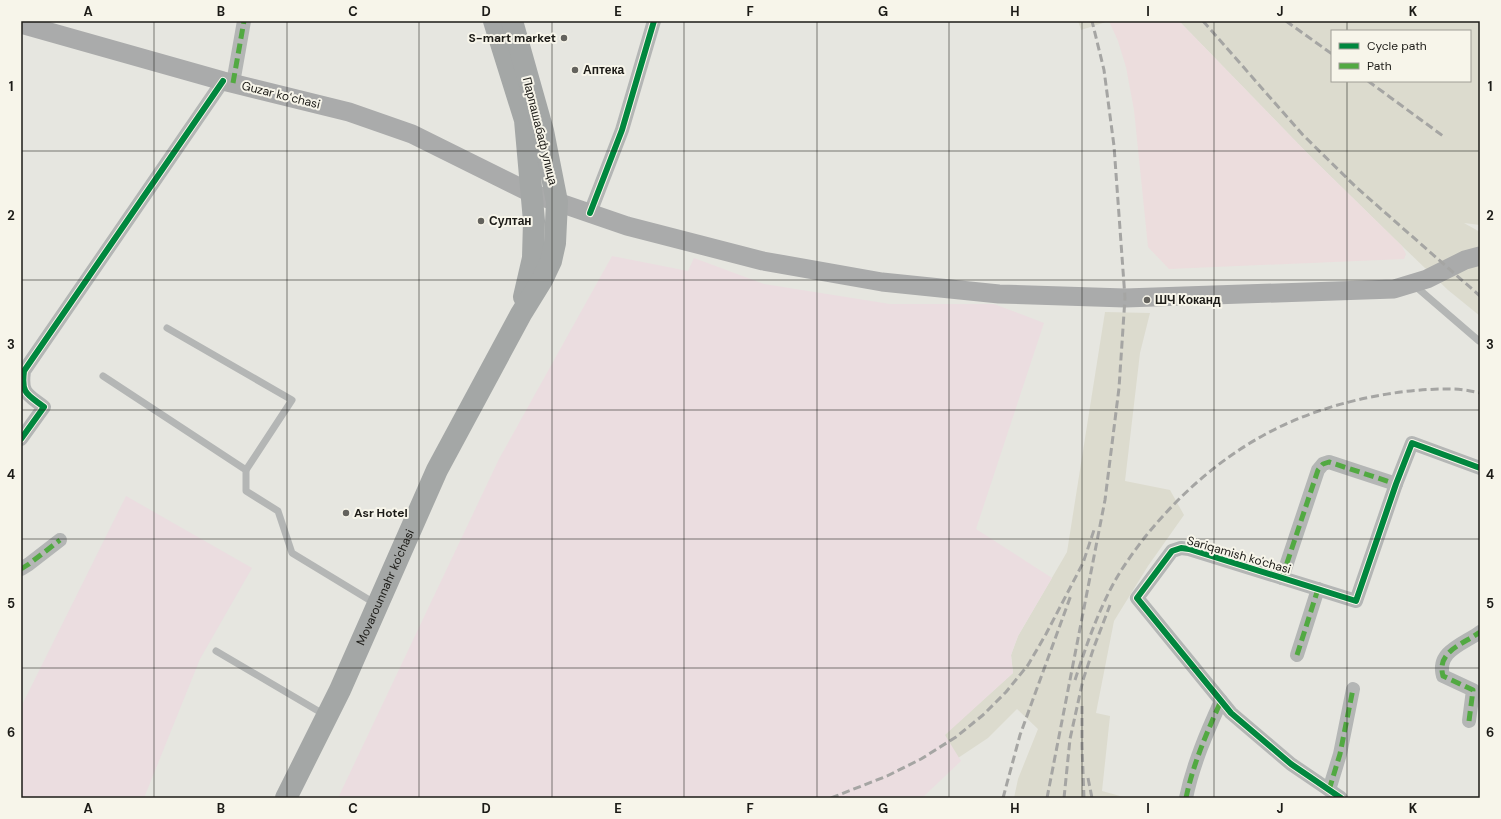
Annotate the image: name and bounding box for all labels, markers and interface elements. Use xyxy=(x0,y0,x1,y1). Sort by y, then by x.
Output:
text: A xyxy=(83,3,93,20)
text: B xyxy=(217,3,225,20)
text: C xyxy=(348,3,358,20)
text: D xyxy=(481,3,491,20)
text: E xyxy=(614,3,622,20)
text: F xyxy=(746,3,754,20)
text: G xyxy=(878,3,888,20)
text: H xyxy=(1010,3,1020,20)
text: I xyxy=(1146,3,1150,20)
text: J xyxy=(1276,3,1284,20)
text: K xyxy=(1409,3,1418,20)
place label: S-mart market xyxy=(469,30,556,46)
legend xyxy=(1331,30,1471,82)
marker: S-mart market xyxy=(559,33,569,43)
text: Cycle path xyxy=(1367,38,1427,54)
text: Path xyxy=(1367,58,1392,74)
place label: Аптека xyxy=(583,62,624,78)
marker: Аптека xyxy=(570,65,580,75)
street label: Парпашабаф улица xyxy=(519,75,561,187)
text: 1 xyxy=(9,78,13,95)
street label: Guzar koʻchasi xyxy=(240,78,322,112)
text: 1 xyxy=(1488,78,1492,95)
text: 2 xyxy=(7,207,15,224)
text: 2 xyxy=(1486,207,1494,224)
place label: Султан xyxy=(489,213,532,229)
marker: Султан xyxy=(476,216,486,226)
place label: ШЧ Коканд xyxy=(1155,292,1221,308)
marker: ШЧ Коканд xyxy=(1142,295,1152,305)
text: 3 xyxy=(7,336,15,353)
text: 3 xyxy=(1486,336,1494,353)
text: 4 xyxy=(7,466,15,483)
text: 4 xyxy=(1486,466,1494,483)
place label: Asr Hotel xyxy=(354,505,408,521)
marker: Asr Hotel xyxy=(341,508,351,518)
street label: Movarounnahr ko'chasi xyxy=(353,527,418,648)
street label: Sariqamish ko'chasi xyxy=(1185,533,1293,578)
text: 5 xyxy=(7,595,15,612)
text: 5 xyxy=(1486,595,1494,612)
text: 6 xyxy=(7,724,15,741)
text: 6 xyxy=(1486,724,1494,741)
text: A xyxy=(83,800,93,817)
text: B xyxy=(217,800,225,817)
text: C xyxy=(348,800,358,817)
text: D xyxy=(481,800,491,817)
text: E xyxy=(614,800,622,817)
text: F xyxy=(746,800,754,817)
text: G xyxy=(878,800,888,817)
text: H xyxy=(1010,800,1020,817)
text: I xyxy=(1146,800,1150,817)
text: J xyxy=(1276,800,1284,817)
text: K xyxy=(1409,800,1418,817)

